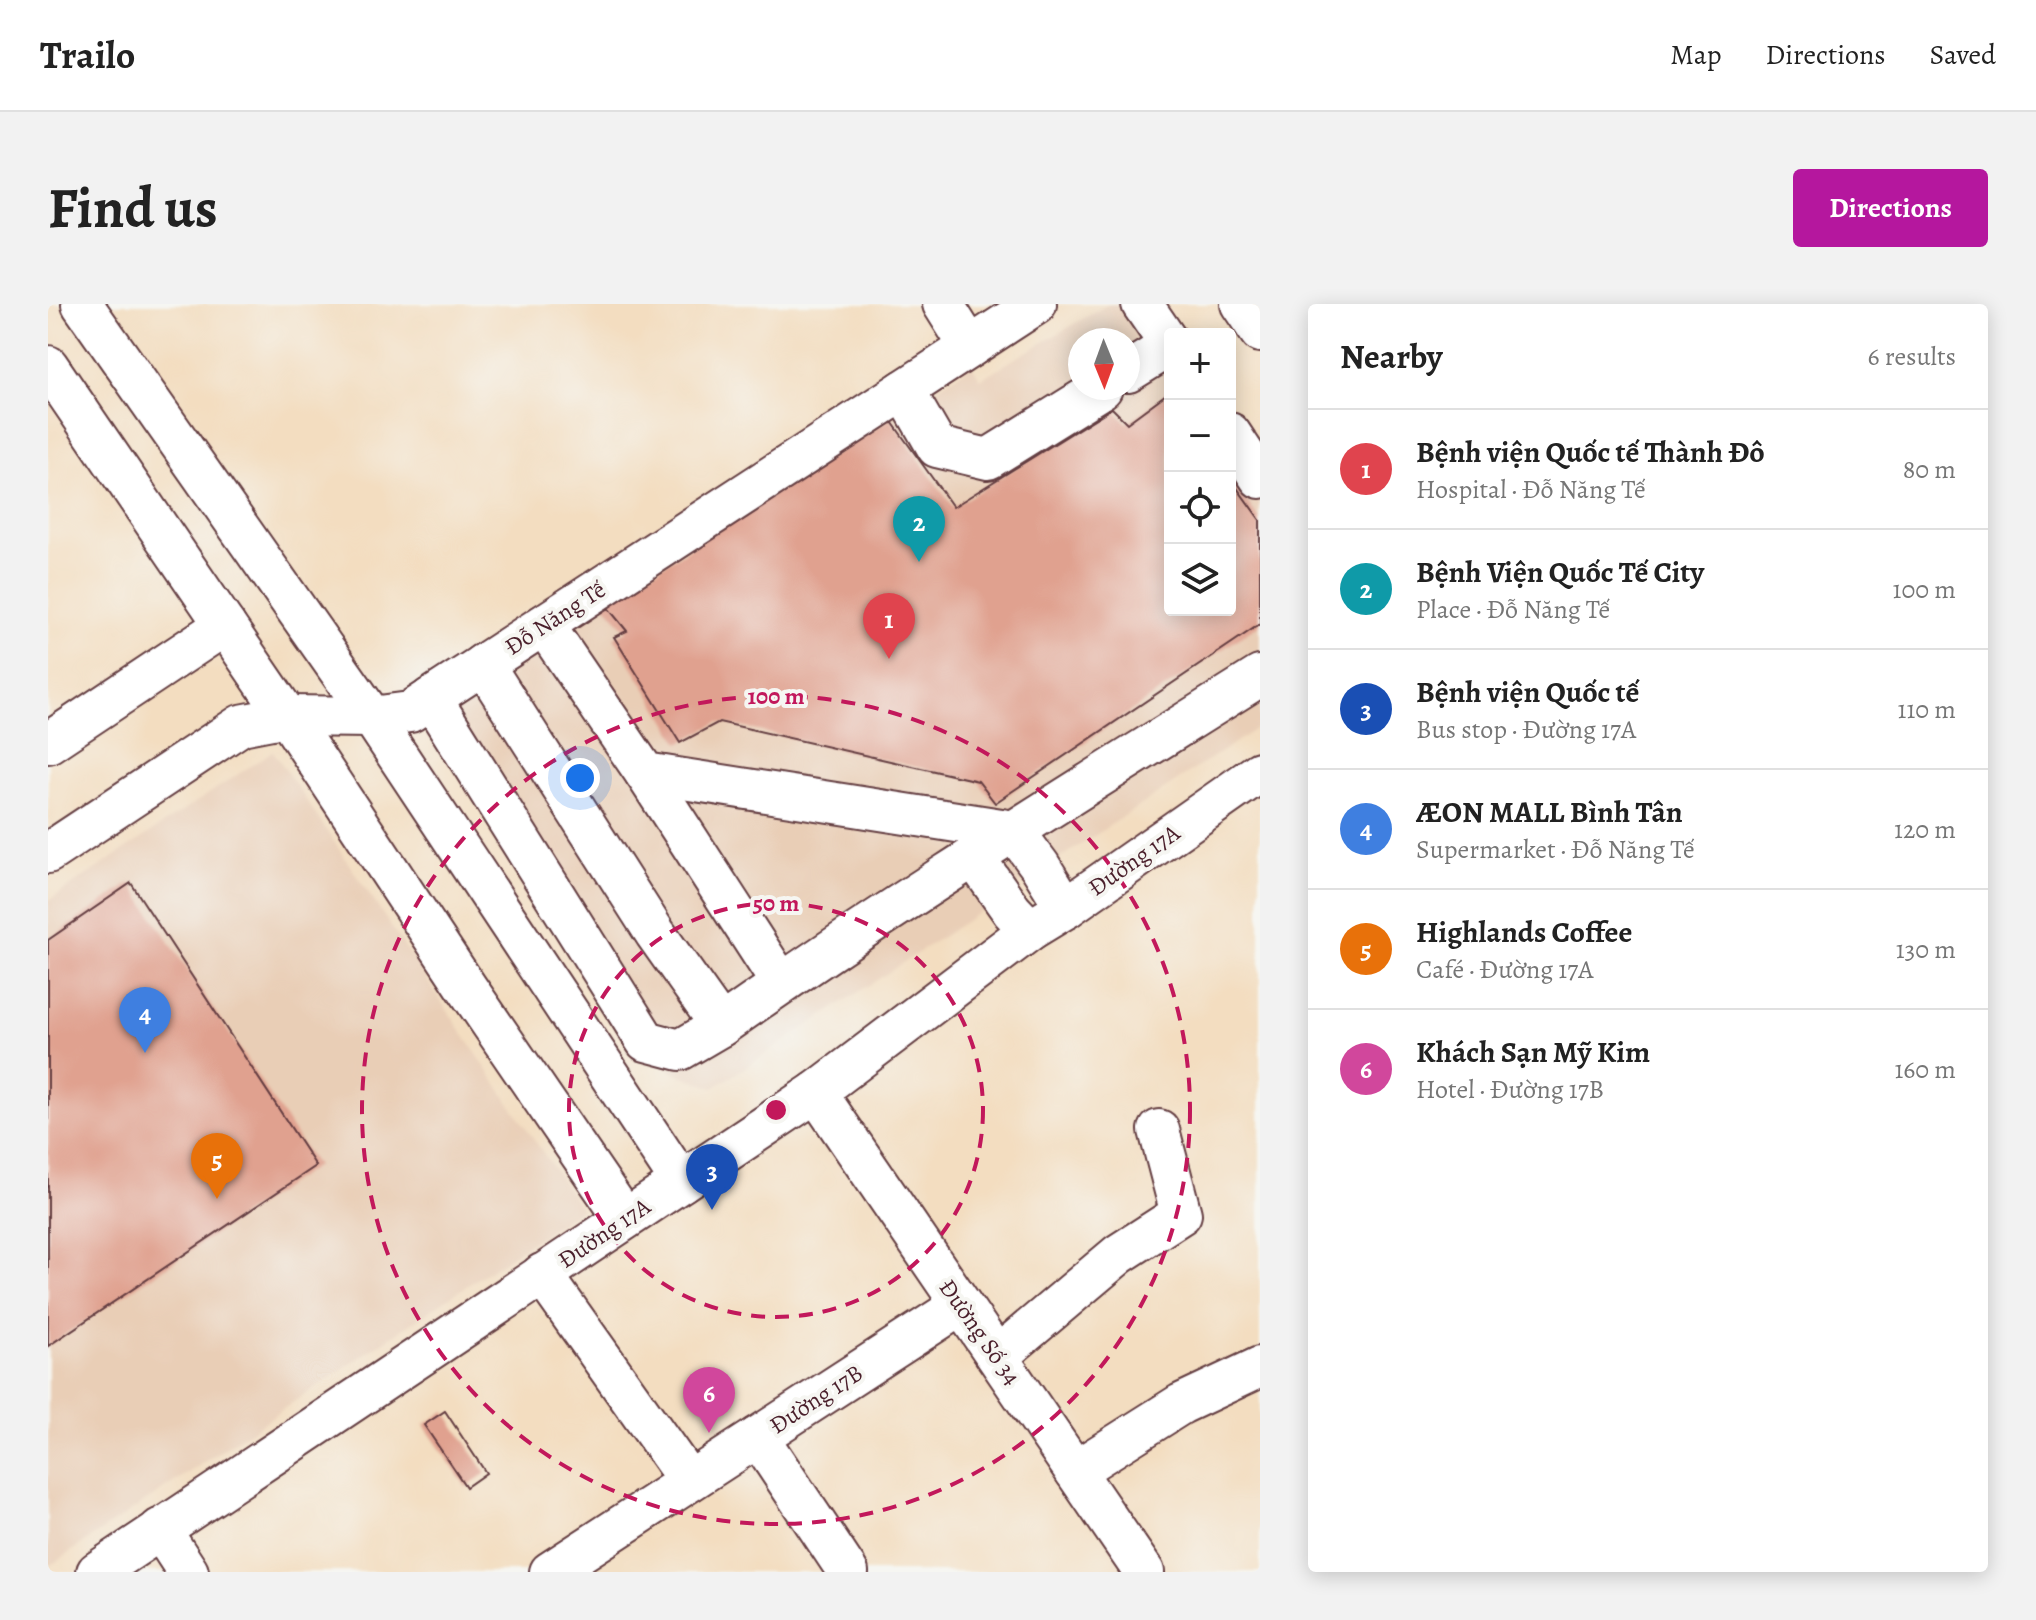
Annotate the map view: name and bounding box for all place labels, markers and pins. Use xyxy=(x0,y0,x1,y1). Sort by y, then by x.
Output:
pin: 2 xyxy=(893,496,945,562)
pin: 1 xyxy=(863,593,915,659)
pin: 4 xyxy=(119,987,171,1053)
centre of rings xyxy=(762,1096,790,1124)
pin: 5 xyxy=(191,1133,243,1199)
pin: 3 xyxy=(686,1144,738,1210)
pin: 6 xyxy=(683,1367,735,1433)

